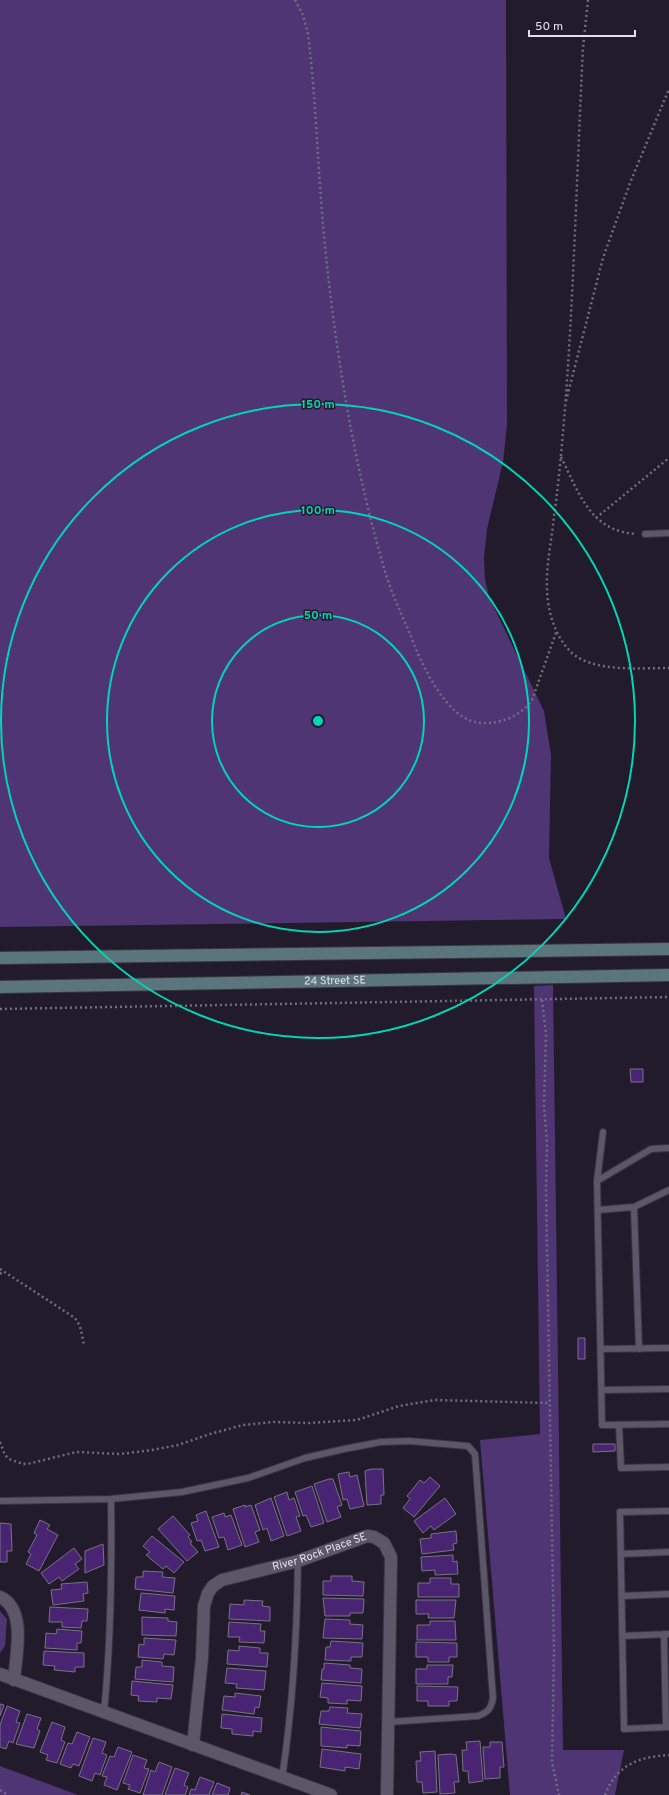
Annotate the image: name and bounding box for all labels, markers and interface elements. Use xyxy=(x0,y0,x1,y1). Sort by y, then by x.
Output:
scale bar xyxy=(529,12,635,38)
text: 50 m xyxy=(535,19,563,35)
text: 150 m xyxy=(301,397,335,413)
text: 100 m xyxy=(301,503,335,519)
text: 50 m xyxy=(304,608,332,624)
centre of rings xyxy=(311,714,325,728)
street label: 24 Street SE xyxy=(304,973,366,989)
street label: River Rock Place SE xyxy=(271,1530,369,1574)

